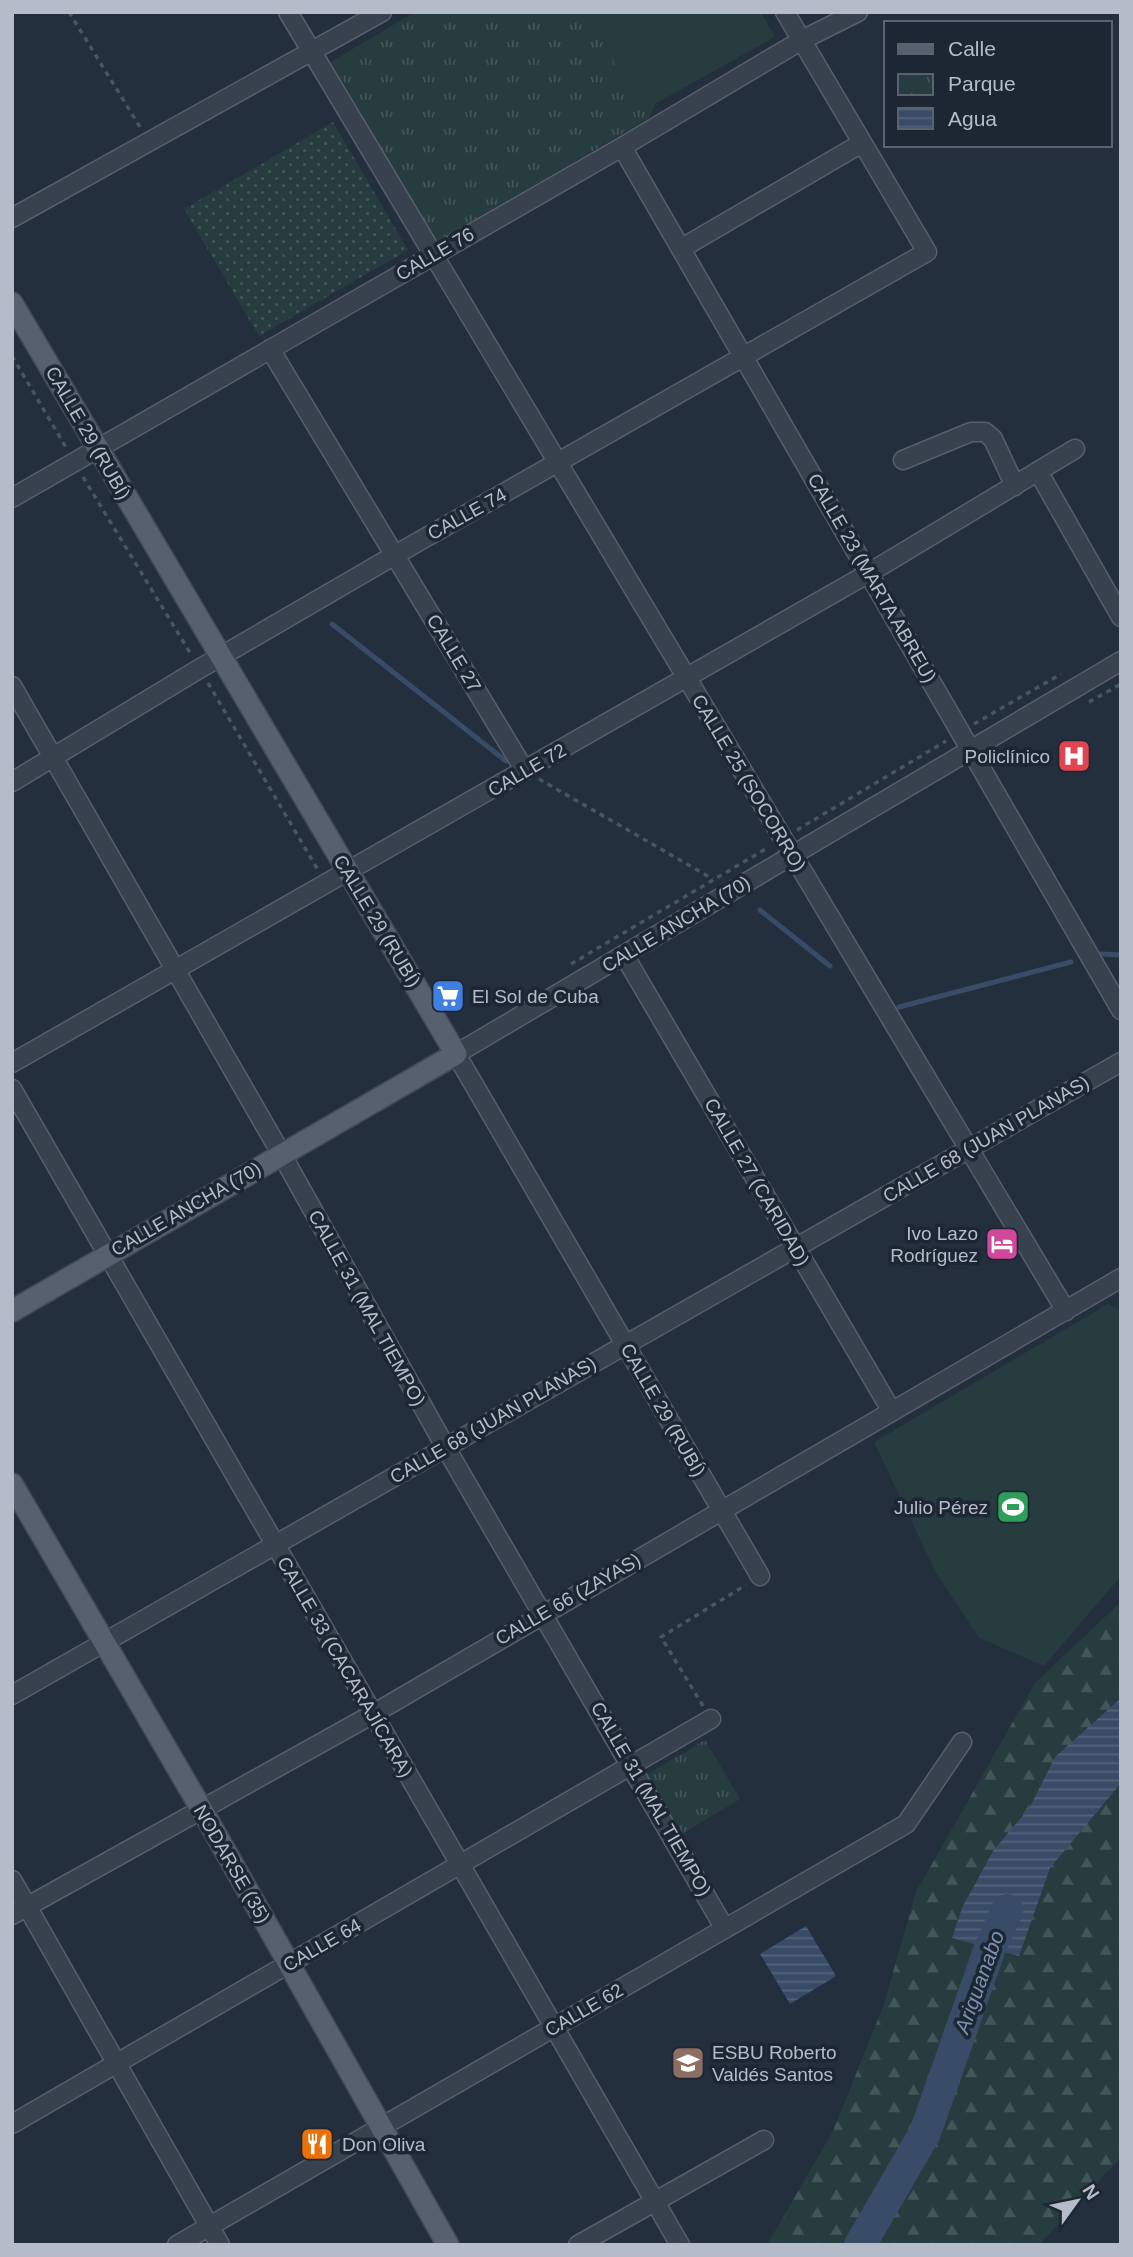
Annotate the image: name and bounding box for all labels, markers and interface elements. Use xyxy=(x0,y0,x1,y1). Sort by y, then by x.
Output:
legend xyxy=(884,21,1112,147)
text: Calle xyxy=(948,37,996,60)
text: Parque xyxy=(948,72,1016,95)
text: Agua xyxy=(948,107,997,130)
street label: CALLE 76 xyxy=(392,223,478,285)
street label: CALLE 29 (RUBÍ) xyxy=(41,363,135,503)
street label: CALLE 23 (MARTA ABREU) xyxy=(803,470,941,686)
street label: CALLE 74 xyxy=(424,484,510,544)
street label: CALLE 27 xyxy=(423,610,485,696)
street label: CALLE 25 (SOCORRO) xyxy=(688,691,810,875)
hospital icon: Policlínico xyxy=(1055,737,1093,775)
street label: CALLE 72 xyxy=(484,739,570,801)
place label: Policlínico xyxy=(964,746,1050,767)
street label: CALLE 29 (RUBÍ) xyxy=(329,851,425,991)
street label: CALLE ANCHA (70) xyxy=(598,871,754,977)
supermarket icon: El Sol de Cuba xyxy=(429,977,467,1015)
place label: El Sol de Cuba xyxy=(472,986,599,1007)
street label: CALLE 68 (JUAN PLANAS) xyxy=(879,1071,1093,1207)
street label: CALLE 27 (CARIDAD) xyxy=(700,1094,814,1270)
street label: CALLE ANCHA (70) xyxy=(108,1158,264,1260)
street label: CALLE 31 (MAL TIEMPO) xyxy=(304,1206,430,1410)
place label: Ivo Lazo Rodríguez xyxy=(890,1223,978,1266)
hotel icon: Ivo Lazo Rodríguez xyxy=(983,1225,1021,1263)
street label: CALLE 29 (RUBÍ) xyxy=(616,1340,710,1480)
street label: CALLE 68 (JUAN PLANAS) xyxy=(386,1352,600,1488)
sports icon: Julio Pérez xyxy=(994,1488,1032,1526)
place label: Julio Pérez xyxy=(894,1497,988,1518)
street label: CALLE 66 (ZAYAS) xyxy=(492,1549,644,1649)
street label: CALLE 33 (CACARAJÍCARA) xyxy=(273,1553,417,1781)
street label: CALLE 31 (MAL TIEMPO) xyxy=(587,1698,715,1900)
street label: NODARSE (35) xyxy=(190,1801,274,1927)
street label: CALLE 64 xyxy=(279,1914,365,1976)
water label: Ariguanabo xyxy=(949,1927,1008,2038)
street label: CALLE 62 xyxy=(541,1979,627,2041)
place label: ESBU Roberto Valdés Santos xyxy=(712,2042,837,2085)
school or university icon: ESBU Roberto Valdés Santos xyxy=(669,2044,707,2082)
restaurant icon: Don Oliva xyxy=(298,2125,336,2163)
place label: Don Oliva xyxy=(342,2134,426,2155)
north arrow xyxy=(1042,2166,1112,2236)
text: N xyxy=(1078,2181,1103,2203)

